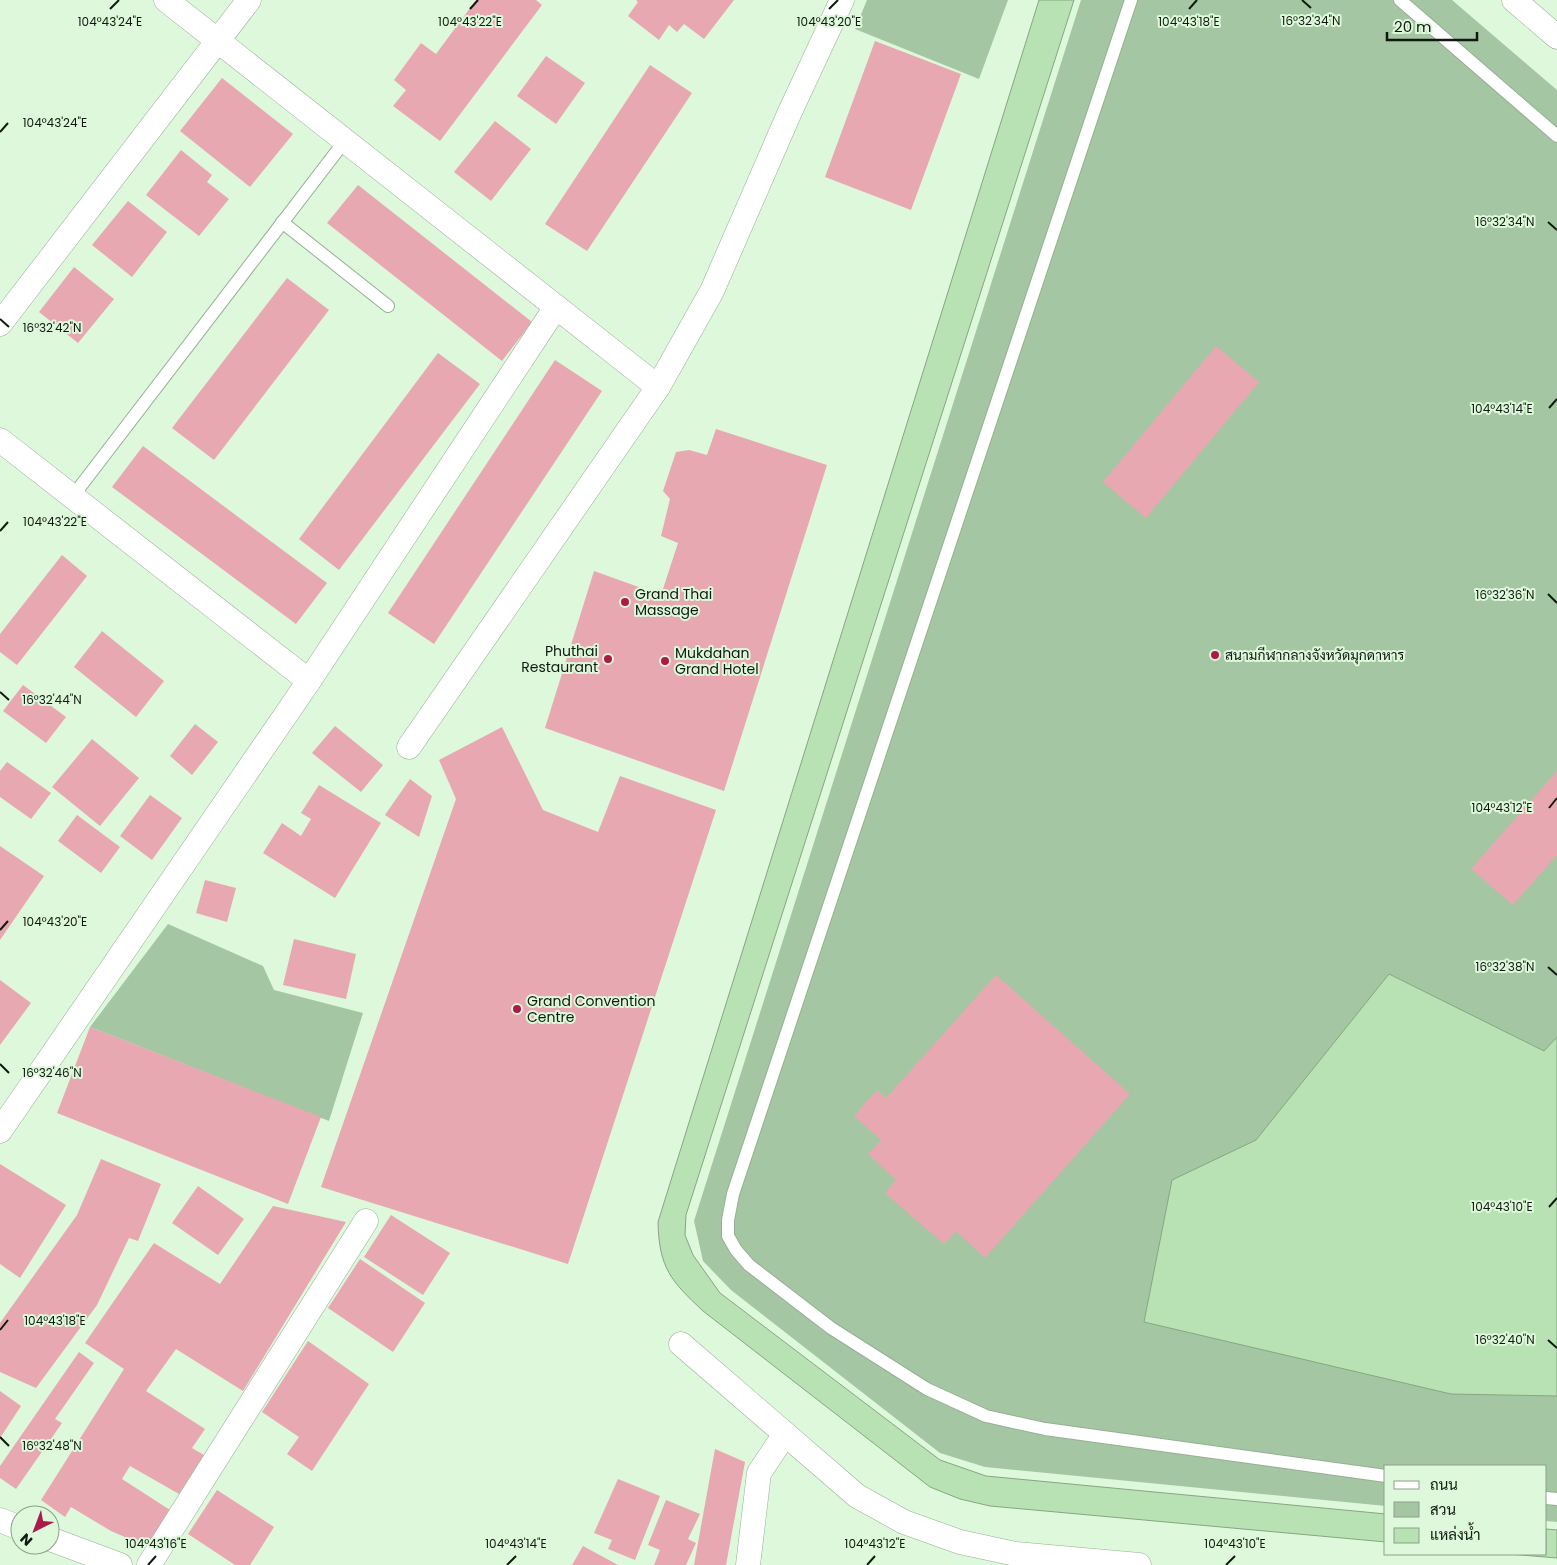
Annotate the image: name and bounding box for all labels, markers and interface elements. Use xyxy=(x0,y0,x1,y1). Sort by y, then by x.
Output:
scale bar xyxy=(1387,10,1477,42)
text: 16°32'34"N xyxy=(1282,12,1340,29)
text: 104°43'24"E xyxy=(78,13,142,30)
text: 104°43'22"E xyxy=(438,13,502,30)
text: 104°43'20"E xyxy=(797,13,861,30)
text: 104°43'18"E xyxy=(1158,13,1220,30)
text: 20 m xyxy=(1394,16,1432,37)
text: 104°43'24"E xyxy=(23,114,87,131)
text: 16°32'34"N xyxy=(1476,213,1534,230)
text: 16°32'42"N xyxy=(23,319,81,336)
text: 104°43'14"E xyxy=(1471,400,1533,417)
text: 104°43'22"E xyxy=(23,513,87,530)
place label: Grand Thai Massage xyxy=(635,584,712,620)
text: 16°32'36"N xyxy=(1476,586,1534,603)
marker: Grand Thai Massage xyxy=(619,596,631,608)
place label: Phuthai Restaurant xyxy=(521,641,598,677)
place label: Mukdahan Grand Hotel xyxy=(675,643,759,679)
place label: สนามกีฬากลางจังหวัดมุกดาหาร xyxy=(1225,645,1405,665)
marker: สนามกีฬากลางจังหวัดมุกดาหาร xyxy=(1209,649,1221,661)
marker: Phuthai Restaurant xyxy=(602,653,614,665)
marker: Mukdahan Grand Hotel xyxy=(659,655,671,667)
text: 16°32'44"N xyxy=(22,691,82,708)
text: 104°43'12"E xyxy=(1472,799,1532,816)
text: 104°43'20"E xyxy=(23,913,87,930)
text: 16°32'38"N xyxy=(1476,958,1534,975)
place label: Grand Convention Centre xyxy=(527,991,655,1027)
marker: Grand Convention Centre xyxy=(511,1003,523,1015)
text: 16°32'46"N xyxy=(22,1064,82,1081)
text: 104°43'10"E xyxy=(1471,1198,1533,1215)
text: 104°43'18"E xyxy=(24,1312,86,1329)
text: 16°32'40"N xyxy=(1475,1331,1535,1348)
text: 16°32'48"N xyxy=(22,1437,82,1454)
legend xyxy=(1384,1465,1547,1555)
text: ถนน xyxy=(1430,1474,1458,1495)
text: สวน xyxy=(1430,1499,1456,1520)
north arrow xyxy=(10,1505,60,1555)
text: แหล่งน้ำ xyxy=(1430,1522,1481,1545)
text: N xyxy=(16,1529,37,1551)
text: 104°43'16"E xyxy=(125,1535,187,1552)
text: 104°43'14"E xyxy=(485,1535,547,1552)
text: 104°43'12"E xyxy=(845,1535,905,1552)
text: 104°43'10"E xyxy=(1204,1535,1266,1552)

